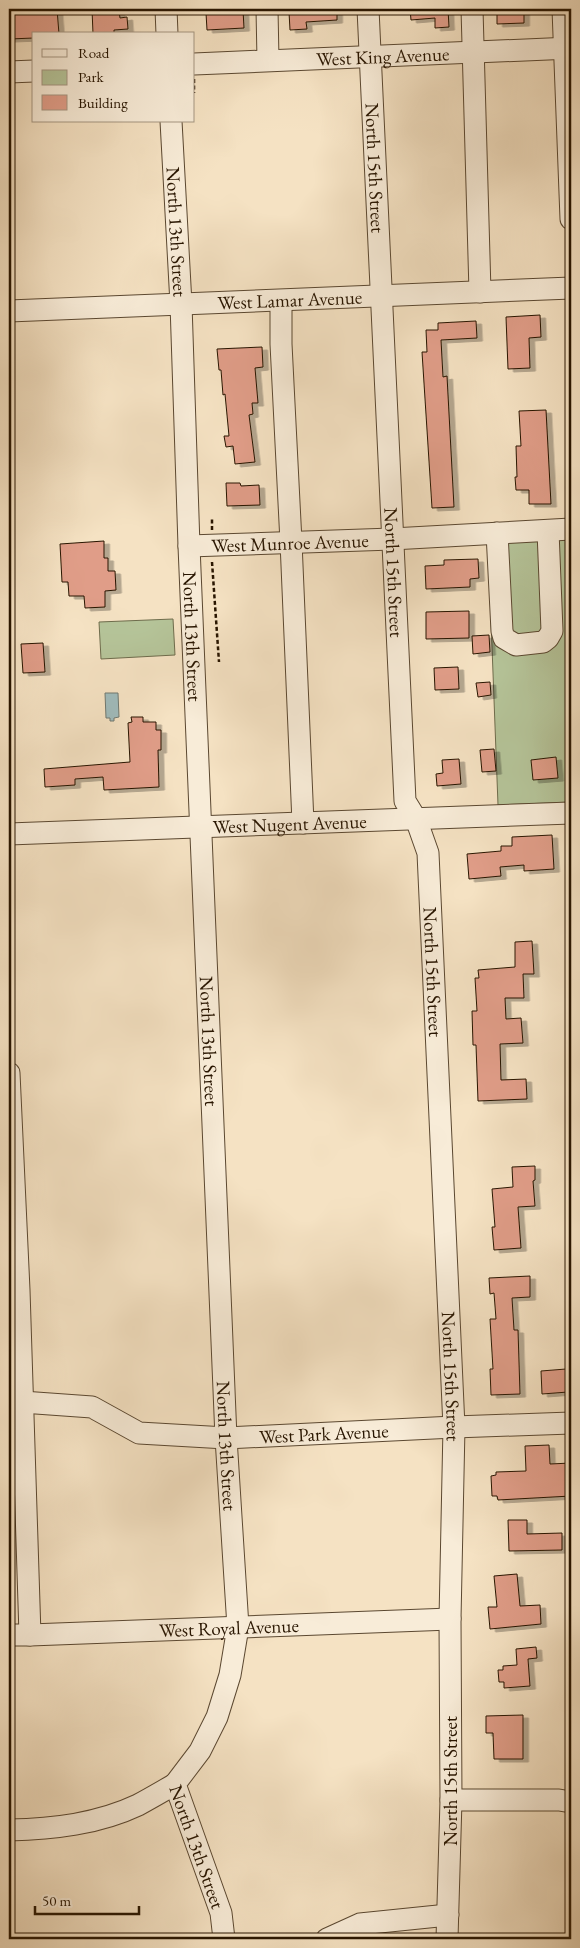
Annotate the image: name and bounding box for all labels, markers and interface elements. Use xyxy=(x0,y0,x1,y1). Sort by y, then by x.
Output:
legend xyxy=(32,32,195,122)
street label: West King Avenue xyxy=(316,41,450,72)
text: Road xyxy=(78,43,110,62)
text: Park xyxy=(78,67,105,86)
text: Building xyxy=(78,93,128,112)
street label: North 15th Street xyxy=(359,102,390,233)
street label: North 13th Street xyxy=(161,166,193,297)
street label: West Lamar Avenue xyxy=(217,285,363,315)
street label: North 15th Street xyxy=(378,507,409,638)
street label: West Munroe Avenue xyxy=(211,528,369,558)
street label: North 13th Street xyxy=(177,571,207,702)
street label: West Nugent Avenue xyxy=(212,809,367,839)
street label: North 15th Street xyxy=(417,906,448,1037)
street label: North 13th Street xyxy=(194,976,224,1107)
street label: North 15th Street xyxy=(436,1311,466,1442)
street label: North 13th Street xyxy=(211,1380,243,1512)
street label: West Park Avenue xyxy=(259,1418,389,1449)
street label: West Royal Avenue xyxy=(158,1613,299,1643)
street label: North 15th Street xyxy=(438,1716,463,1846)
street label: North 13th Street xyxy=(163,1781,230,1912)
scale bar xyxy=(35,1883,139,1915)
text: 50 m xyxy=(42,1891,71,1910)

